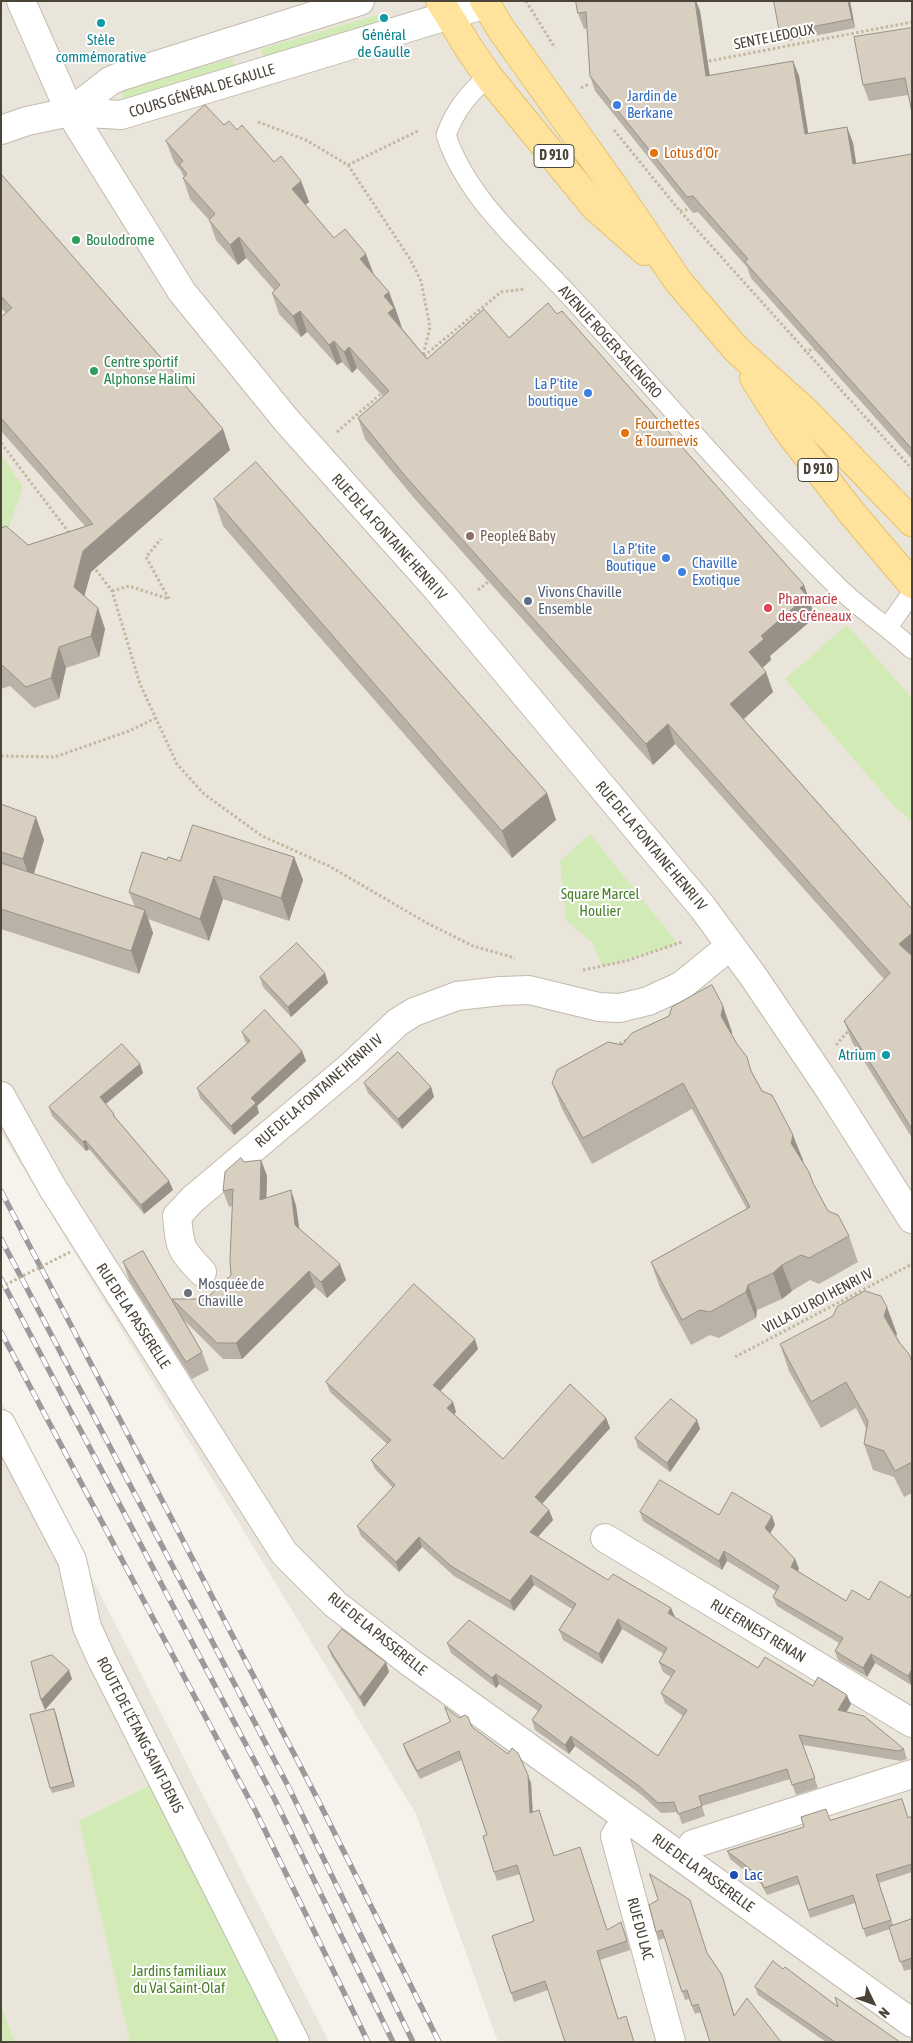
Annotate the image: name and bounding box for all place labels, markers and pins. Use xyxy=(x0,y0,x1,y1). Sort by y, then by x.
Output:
marker: Général de Gaulle xyxy=(378,12,390,24)
marker: Stèle commémorative xyxy=(95,17,107,29)
place label: Général de Gaulle xyxy=(358,26,410,61)
place label: Stèle commémorative xyxy=(56,31,146,66)
place label: Jardin de Berkane xyxy=(627,87,677,122)
marker: Jardin de Berkane xyxy=(611,99,623,111)
place label: Lotus d'Or xyxy=(664,144,719,162)
marker: Lotus d'Or xyxy=(648,147,660,159)
place label: Boulodrome xyxy=(86,231,154,249)
marker: Boulodrome xyxy=(70,234,82,246)
place label: Centre sportif Alphonse Halimi xyxy=(104,353,196,388)
marker: Centre sportif Alphonse Halimi xyxy=(88,365,100,377)
place label: La P'tite boutique xyxy=(528,375,578,410)
marker: La P'tite boutique xyxy=(582,387,594,399)
place label: Fourchettes & Tournevis xyxy=(635,415,700,450)
marker: Fourchettes & Tournevis xyxy=(619,427,631,439)
place label: People& Baby xyxy=(480,527,556,545)
marker: People& Baby xyxy=(464,530,476,542)
place label: La P'tite Boutique xyxy=(606,540,656,575)
marker: La P'tite Boutique xyxy=(660,552,672,564)
place label: Chaville Exotique xyxy=(692,554,740,589)
marker: Chaville Exotique xyxy=(676,566,688,578)
place label: Vivons Chaville Ensemble xyxy=(538,583,622,618)
place label: Pharmacie des Créneaux xyxy=(778,590,852,625)
marker: Vivons Chaville Ensemble xyxy=(522,595,534,607)
marker: Pharmacie des Créneaux xyxy=(762,602,774,614)
place label: Atrium xyxy=(838,1046,876,1064)
marker: Atrium xyxy=(880,1049,892,1061)
place label: Mosquée de Chaville xyxy=(198,1275,264,1310)
marker: Mosquée de Chaville xyxy=(182,1287,194,1299)
place label: Lac xyxy=(744,1866,762,1884)
marker: Lac xyxy=(728,1869,740,1881)

